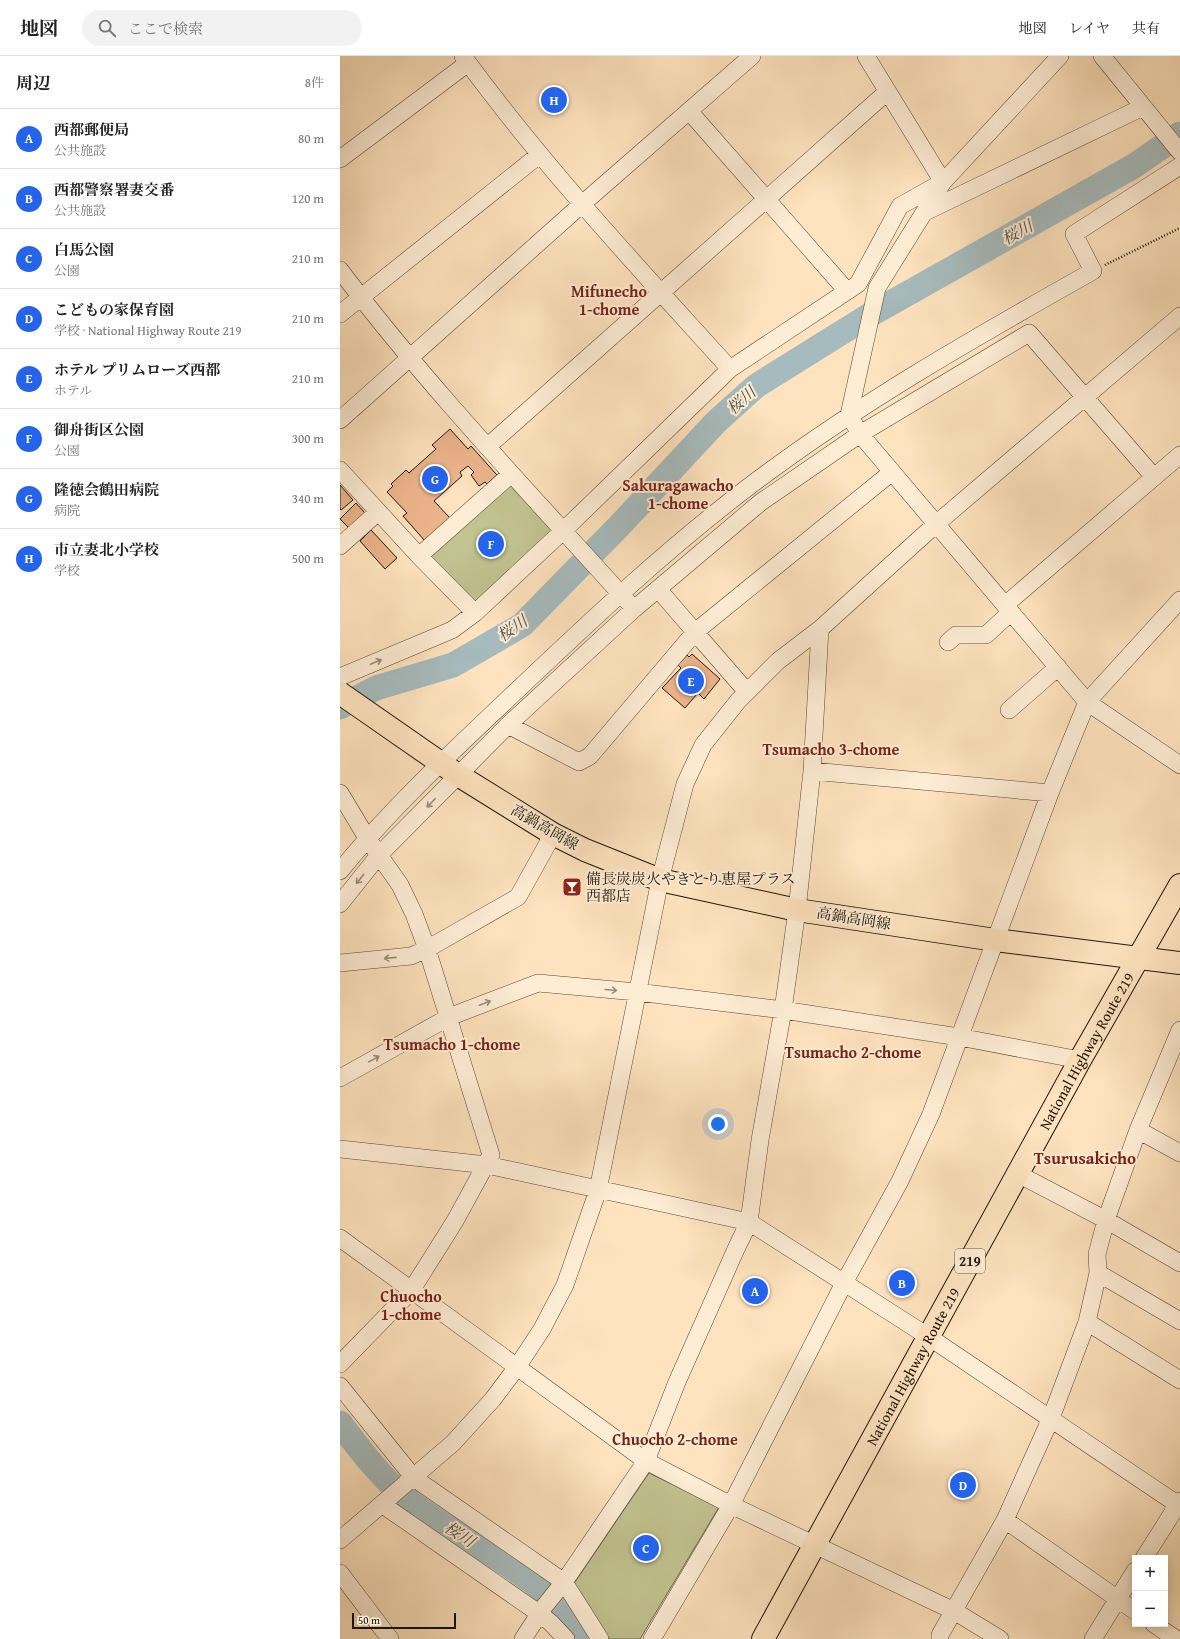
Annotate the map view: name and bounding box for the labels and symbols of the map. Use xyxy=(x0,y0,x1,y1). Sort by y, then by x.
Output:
pin: H xyxy=(541,85,567,115)
water label: 桜川 xyxy=(997,213,1039,250)
district label: Mifunecho 1-chome xyxy=(571,279,647,321)
water label: 桜川 xyxy=(721,379,762,420)
pin: G xyxy=(422,464,448,494)
district label: Sakuragawacho 1-chome xyxy=(622,473,734,515)
pin: F xyxy=(478,529,504,559)
water label: 桜川 xyxy=(492,608,534,647)
one-way arrow xyxy=(369,657,381,665)
pin: E xyxy=(678,666,704,696)
district label: Tsumacho 3-chome xyxy=(763,737,900,761)
one-way arrow xyxy=(426,798,436,808)
street label: 高鍋高岡線 xyxy=(507,799,583,855)
place label: 備長炭炭火やきとり恵屋プラス 西都店 xyxy=(586,868,796,906)
one-way arrow xyxy=(355,874,364,885)
bar icon: 備長炭炭火やきとり恵屋プラス 西都店 xyxy=(561,876,583,898)
street label: 高鍋高岡線 xyxy=(815,902,893,934)
one-way arrow xyxy=(384,955,397,962)
street label: National Highway Route 219 xyxy=(1033,968,1139,1133)
one-way arrow xyxy=(604,986,617,993)
one-way arrow xyxy=(479,999,491,1007)
district label: Tsumacho 1-chome xyxy=(384,1032,521,1056)
district label: Tsumacho 2-chome xyxy=(785,1040,922,1064)
one-way arrow xyxy=(368,1055,380,1062)
your location xyxy=(708,1114,728,1134)
district label: Tsurusakicho xyxy=(1034,1145,1136,1170)
road number: 219 xyxy=(955,1249,985,1273)
pin: B xyxy=(889,1268,915,1298)
pin: A xyxy=(742,1276,768,1306)
street label: National Highway Route 219 xyxy=(861,1283,964,1449)
district label: Chuocho 1-chome xyxy=(380,1284,442,1326)
district label: Chuocho 2-chome xyxy=(612,1427,738,1451)
pin: D xyxy=(950,1470,976,1500)
water label: 桜川 xyxy=(440,1515,482,1554)
pin: C xyxy=(633,1533,659,1563)
scale bar xyxy=(352,1611,456,1630)

